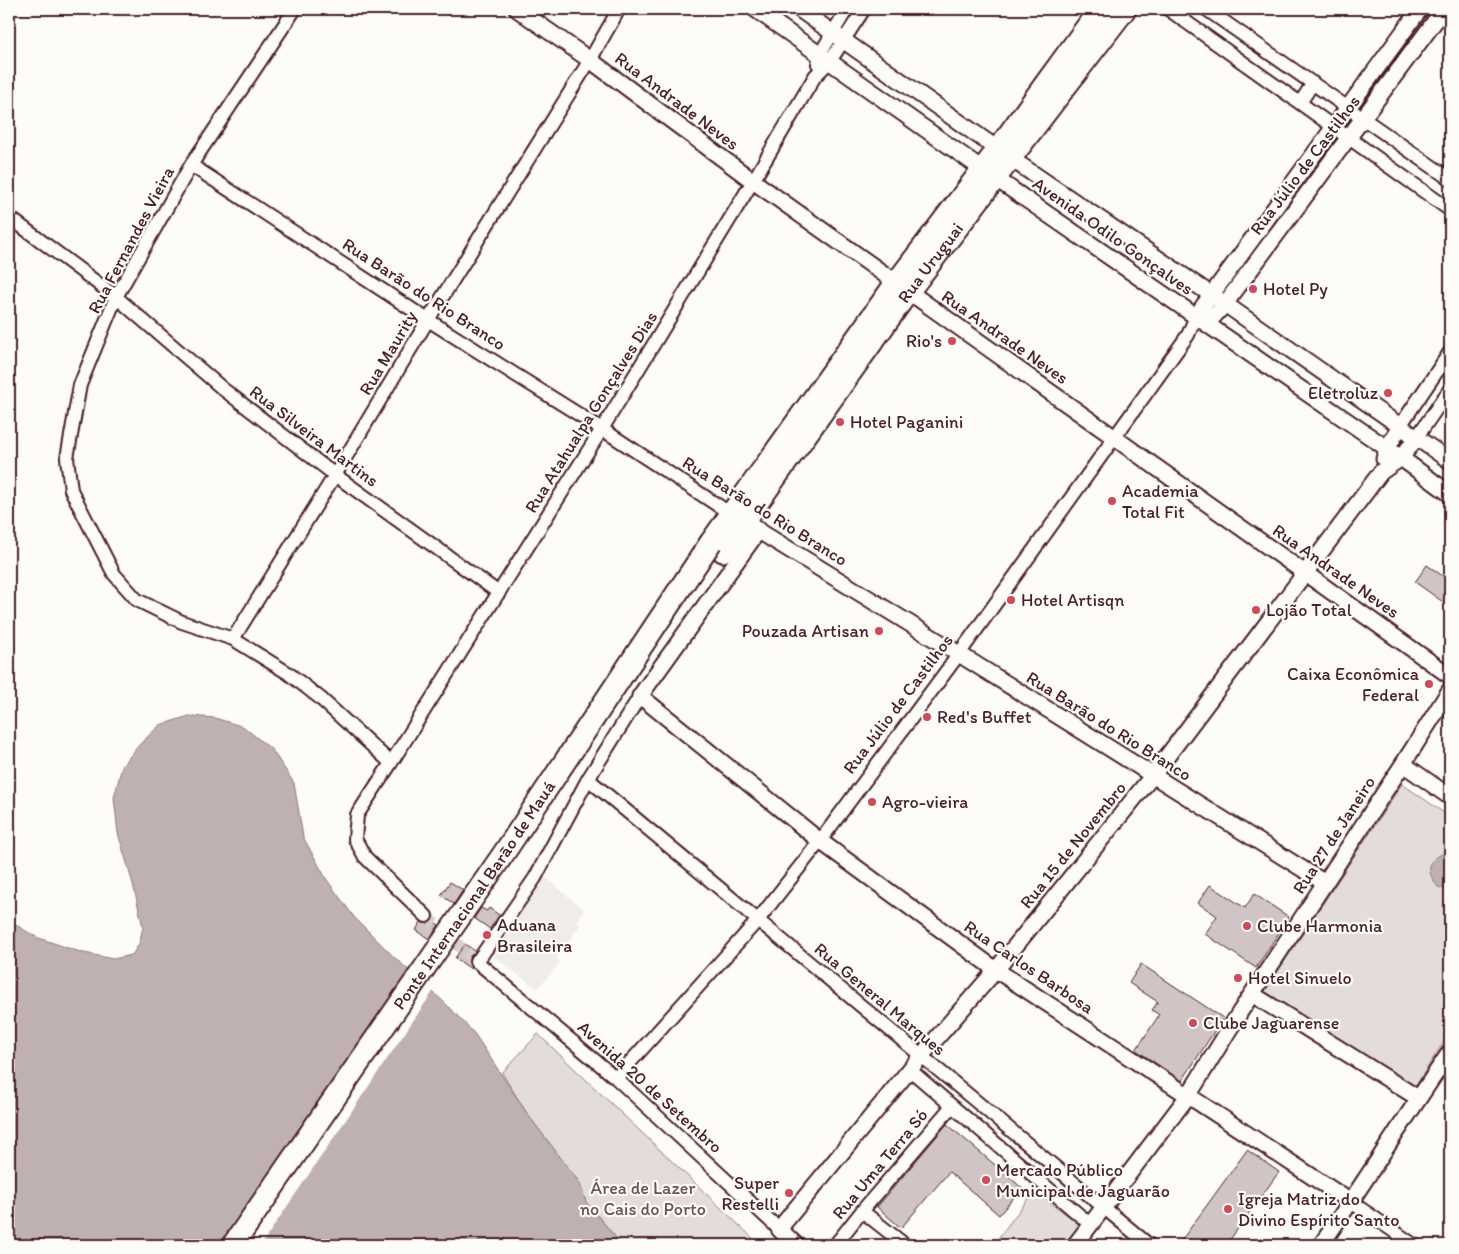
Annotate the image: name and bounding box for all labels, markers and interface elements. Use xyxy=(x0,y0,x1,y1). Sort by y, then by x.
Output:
street label: Rua Andrade Neves xyxy=(611,47,743,155)
street label: Rua Júlio de Castilhos xyxy=(1245,91,1365,239)
street label: Rua Fernandes Vieira xyxy=(83,162,179,317)
street label: Avenida Odilo Gonçalves xyxy=(1028,172,1198,300)
street label: Rua Uruguai xyxy=(893,218,968,307)
street label: Rua Barão do Rio Branco xyxy=(338,233,510,355)
place label: Hotel Py xyxy=(1263,278,1328,300)
marker: Hotel Py xyxy=(1247,283,1259,295)
street label: Rua Andrade Neves xyxy=(937,285,1073,389)
street label: Rua Maurity xyxy=(354,306,422,399)
street label: Rua Atahualpa Gonçalves Dias xyxy=(520,307,662,517)
place label: Rio's xyxy=(906,330,942,352)
marker: Rio's xyxy=(946,335,958,347)
street label: Rua Silveira Martins xyxy=(245,380,383,492)
place label: Eletroluz xyxy=(1308,382,1378,404)
marker: Eletroluz xyxy=(1382,387,1394,399)
place label: Hotel Paganini xyxy=(850,411,963,433)
marker: Hotel Paganini xyxy=(834,416,846,428)
street label: Rua Barão do Rio Branco xyxy=(678,451,852,571)
place label: Academia Total Fit xyxy=(1122,480,1199,523)
marker: Academia Total Fit xyxy=(1106,495,1118,507)
street label: Rua Andrade Neves xyxy=(1268,519,1404,623)
place label: Hotel Artisqn xyxy=(1021,589,1124,611)
marker: Hotel Artisqn xyxy=(1005,594,1017,606)
place label: Lojão Total xyxy=(1266,599,1352,621)
marker: Lojão Total xyxy=(1250,604,1262,616)
place label: Pouzada Artisan xyxy=(742,620,869,642)
marker: Pouzada Artisan xyxy=(873,625,885,637)
street label: Rua Júlio de Castilhos xyxy=(838,630,958,778)
place label: Caixa Econômica Federal xyxy=(1287,663,1420,706)
street label: Rua Barão do Rio Branco xyxy=(1022,666,1196,786)
marker: Caixa Econômica Federal xyxy=(1423,678,1435,690)
place label: Red's Buffet xyxy=(937,706,1032,728)
marker: Red's Buffet xyxy=(921,711,933,723)
street label: Rua 27 de Janeiro xyxy=(1288,772,1380,898)
street label: Ponte Internacional Barão de Mauá xyxy=(388,776,560,1014)
street label: Rua 15 de Novembro xyxy=(1015,777,1131,913)
place label: Agro-vieira xyxy=(882,791,968,813)
marker: Agro-vieira xyxy=(866,796,878,808)
place label: Aduana Brasileira xyxy=(497,914,572,957)
street label: Rua Carlos Barbosa xyxy=(960,915,1099,1019)
place label: Clube Harmonia xyxy=(1257,915,1383,937)
marker: Clube Harmonia xyxy=(1241,920,1253,932)
marker: Aduana Brasileira xyxy=(481,929,493,941)
street label: Rua General Marques xyxy=(810,938,950,1060)
place label: Hotel Sinuelo xyxy=(1248,967,1352,989)
marker: Hotel Sinuelo xyxy=(1232,972,1244,984)
place label: Clube Jaguarense xyxy=(1203,1012,1339,1034)
street label: Avenida 20 de Setembro xyxy=(573,1016,727,1158)
marker: Clube Jaguarense xyxy=(1187,1017,1199,1029)
street label: Rua Uma Terra Só xyxy=(827,1104,933,1224)
place label: Mercado Público Municipal de Jaguarão xyxy=(996,1159,1170,1202)
place label: Super Restelli xyxy=(722,1172,779,1215)
marker: Mercado Público Municipal de Jaguarão xyxy=(980,1174,992,1186)
park label: Área de Lazer no Cais do Porto xyxy=(580,1177,706,1220)
marker: Super Restelli xyxy=(783,1187,795,1199)
place label: Igreja Matriz do Divino Espírito Santo xyxy=(1238,1188,1399,1231)
marker: Igreja Matriz do Divino Espírito Santo xyxy=(1222,1203,1234,1215)

